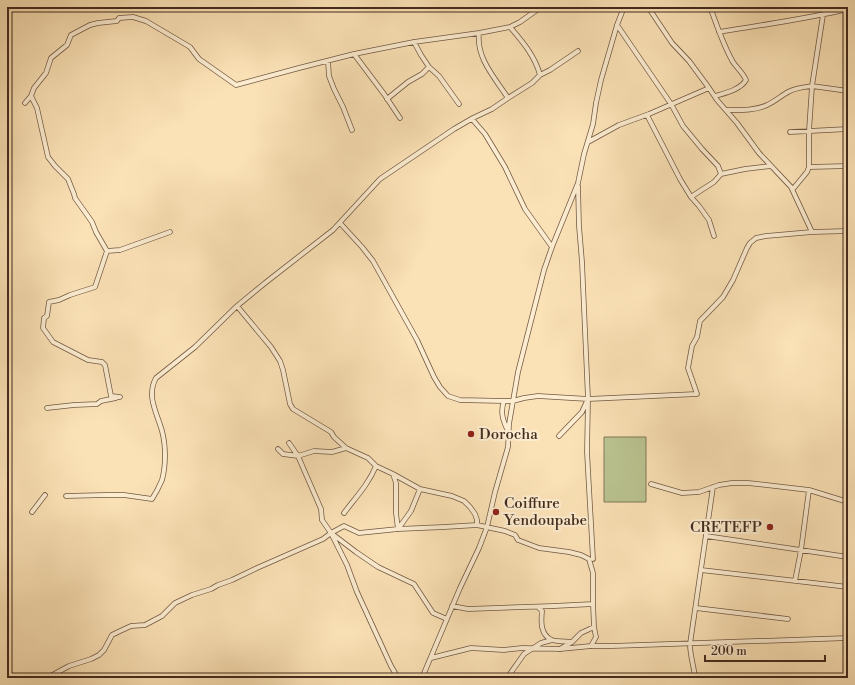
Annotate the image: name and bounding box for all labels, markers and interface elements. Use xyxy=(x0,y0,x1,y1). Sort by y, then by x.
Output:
place label: Dorocha xyxy=(479,425,538,444)
marker: Dorocha xyxy=(466,429,476,439)
place label: Coiffure Yendoupabe xyxy=(503,494,587,530)
marker: Coiffure Yendoupabe xyxy=(491,507,501,517)
place label: CRETEFP xyxy=(690,518,762,537)
marker: CRETEFP xyxy=(765,522,775,532)
scale bar xyxy=(705,637,825,663)
text: 200 m xyxy=(711,644,747,659)

